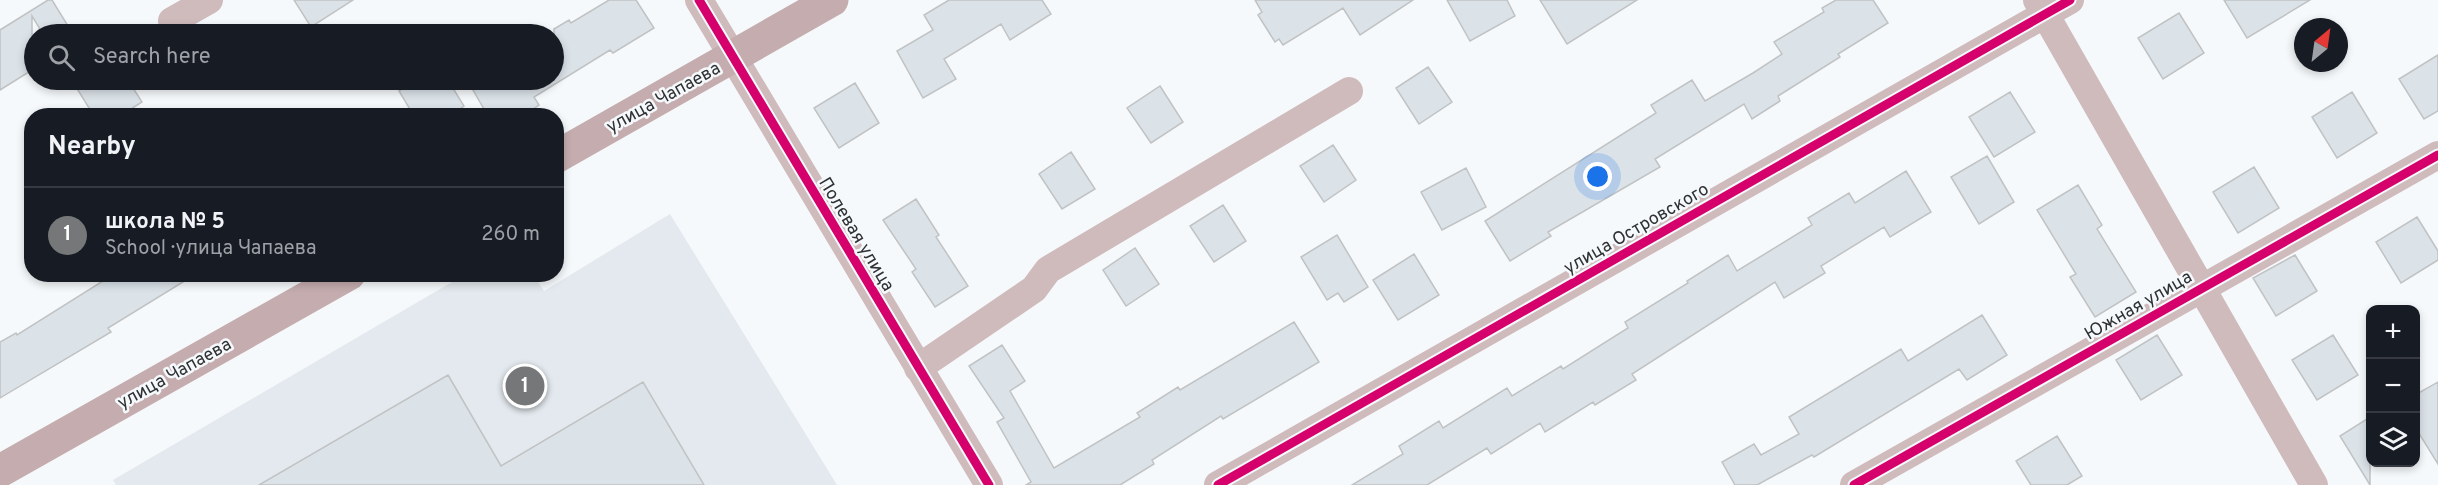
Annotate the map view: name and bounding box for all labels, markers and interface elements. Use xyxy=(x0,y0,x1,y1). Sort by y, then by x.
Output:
north arrow xyxy=(2294,18,2348,72)
search box xyxy=(24,24,564,90)
icon: search xyxy=(45,41,78,74)
text: Search here xyxy=(93,44,211,71)
street label: улица Чапаева xyxy=(603,57,725,139)
text: Nearby xyxy=(48,131,136,164)
your location xyxy=(1583,162,1612,191)
street label: Полевая улица xyxy=(813,173,899,296)
street label: улица Островского xyxy=(1560,178,1714,280)
text: школа № 5 xyxy=(105,209,225,236)
text: 1 xyxy=(64,222,72,248)
text: 260 m xyxy=(481,222,540,248)
text: School · улица Чапаева xyxy=(105,236,317,262)
street label: Южная улица xyxy=(2081,266,2197,346)
map controls xyxy=(2366,305,2420,467)
button: + xyxy=(2366,305,2420,359)
street label: улица Чапаева xyxy=(114,333,236,415)
button: − xyxy=(2366,359,2420,413)
pin: 1 xyxy=(506,364,544,408)
button: layers xyxy=(2366,413,2420,467)

